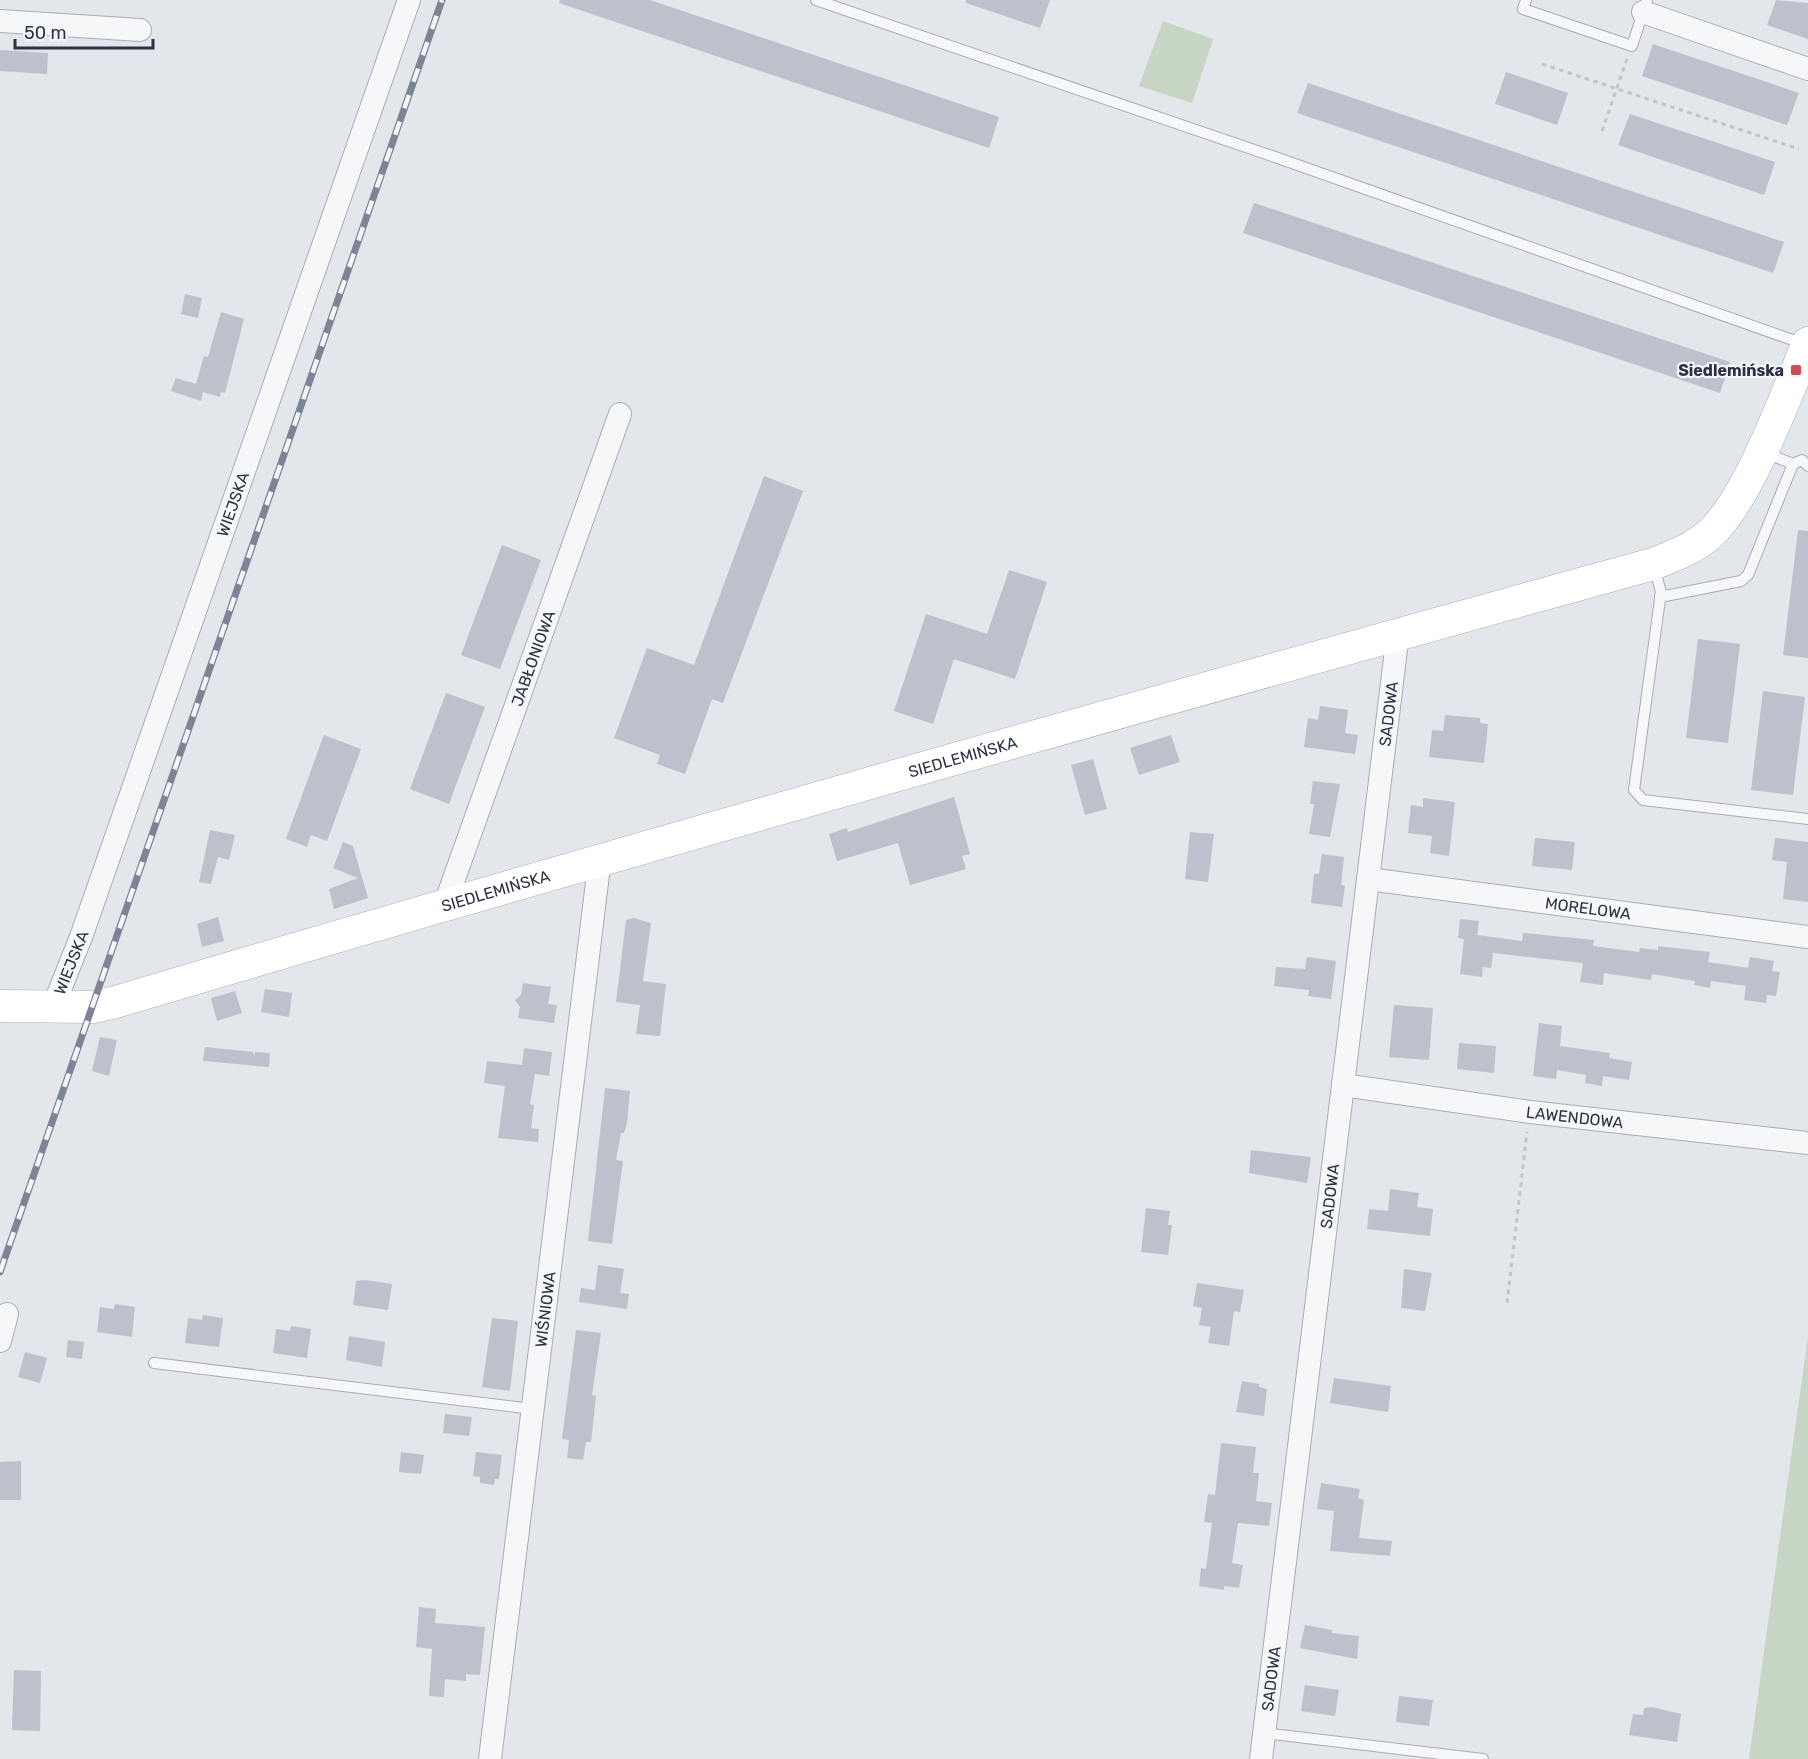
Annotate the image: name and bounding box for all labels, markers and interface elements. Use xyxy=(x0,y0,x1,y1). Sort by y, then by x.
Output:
scale bar xyxy=(15,12,153,50)
text: 50 m xyxy=(24,22,67,44)
place label: Siedlemińska xyxy=(1678,361,1784,380)
marker: Siedlemińska xyxy=(1789,363,1803,377)
street label: WIEJSKA xyxy=(213,469,253,539)
street label: JABŁONIOWA xyxy=(507,608,559,709)
street label: SADOWA xyxy=(1375,680,1402,747)
street label: SIEDLEMIŃSKA xyxy=(906,733,1020,782)
street label: SIEDLEMIŃSKA xyxy=(439,866,552,916)
street label: MORELOWA xyxy=(1544,893,1632,924)
street label: WIEJSKA xyxy=(50,928,93,997)
street label: LAWENDOWA xyxy=(1525,1103,1625,1132)
street label: SADOWA xyxy=(1317,1162,1343,1230)
street label: WIŚNIOWA xyxy=(531,1270,559,1349)
street label: SADOWA xyxy=(1258,1645,1285,1712)

